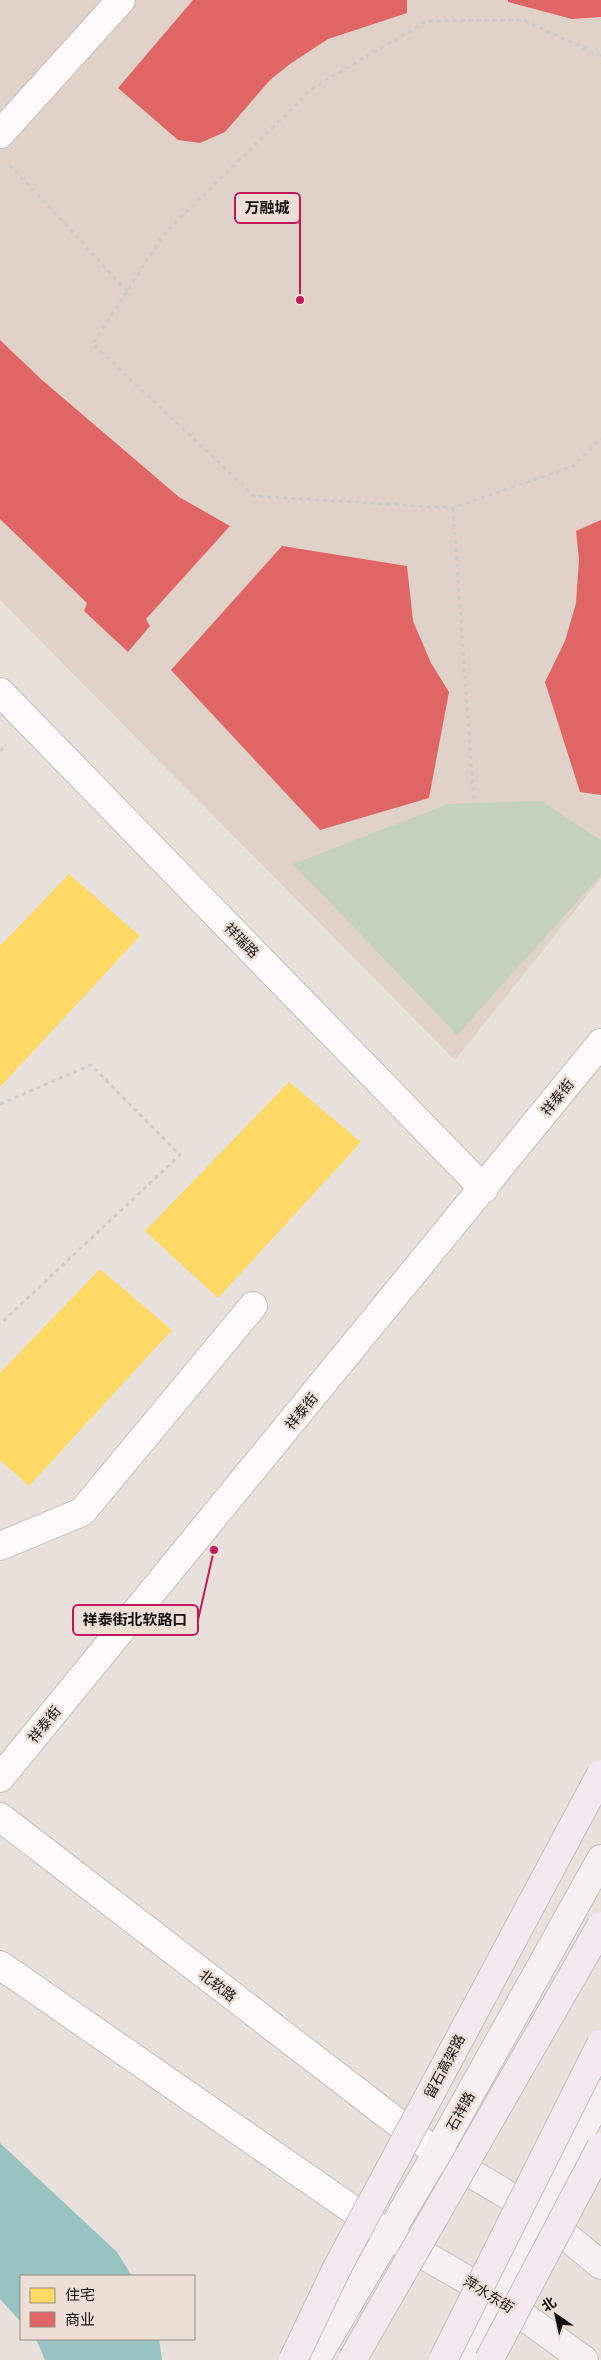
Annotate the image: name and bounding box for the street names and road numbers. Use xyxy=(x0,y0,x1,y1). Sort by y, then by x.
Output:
street label: 祥瑞路 xyxy=(221,919,263,961)
street label: 祥泰街 xyxy=(537,1075,577,1119)
street label: 祥泰街 xyxy=(281,1389,321,1433)
street label: 祥泰街 xyxy=(24,1702,64,1746)
street label: 北软路 xyxy=(196,1965,240,2005)
street label: 留石高架路 xyxy=(420,2031,468,2101)
street label: 石祥路 xyxy=(442,2089,478,2133)
street label: 萍水东街 xyxy=(461,2272,517,2316)

